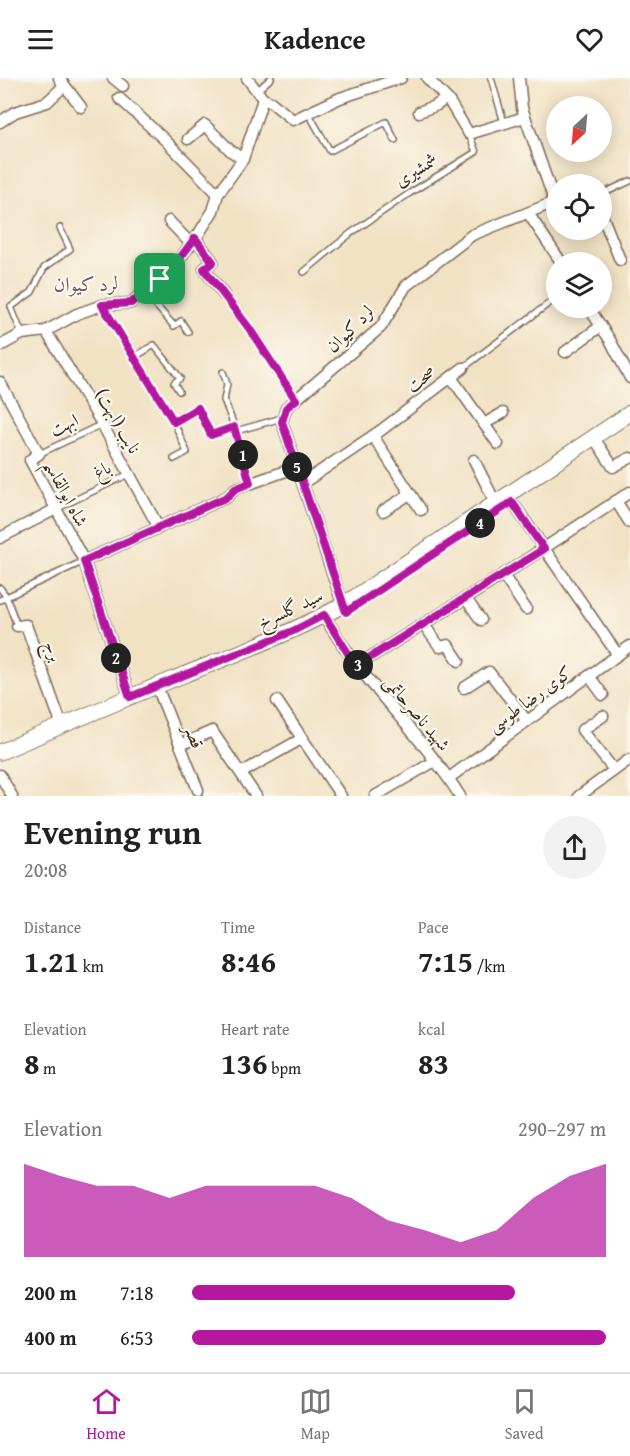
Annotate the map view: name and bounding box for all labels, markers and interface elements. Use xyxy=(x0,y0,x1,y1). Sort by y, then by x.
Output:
text: Kadence xyxy=(264,19,366,59)
icon: menu xyxy=(24,23,57,56)
icon: heart xyxy=(573,23,606,56)
north arrow xyxy=(546,96,612,162)
map controls xyxy=(546,96,612,318)
street label: شمشیری xyxy=(389,146,443,193)
button: locate xyxy=(546,174,612,240)
button: layers xyxy=(546,252,612,318)
pin xyxy=(134,253,185,304)
icon: arrive xyxy=(143,262,176,295)
district label: لرد کیوان xyxy=(54,269,118,298)
street label: لرد کیوان xyxy=(319,299,380,358)
street label: صحت xyxy=(400,358,441,399)
street label: نایب (ابهت) xyxy=(89,383,148,459)
street label: ابهت xyxy=(45,406,83,443)
pin: 1 xyxy=(228,440,258,470)
text: 1 xyxy=(239,443,247,467)
pin: 5 xyxy=(282,452,312,482)
street label: شاه ابوالقاسم xyxy=(33,454,95,534)
street label: باغ xyxy=(88,454,116,487)
text: 5 xyxy=(293,455,301,479)
pin: 4 xyxy=(465,508,495,538)
text: 4 xyxy=(476,511,484,535)
street label: سید گلسرخ xyxy=(252,582,328,638)
street label: برج xyxy=(34,637,70,666)
pin: 2 xyxy=(101,643,131,673)
text: 2 xyxy=(112,646,120,670)
pin: 3 xyxy=(343,650,373,680)
text: 3 xyxy=(354,653,362,677)
street label: کوی رضا طوسی xyxy=(482,658,578,739)
street label: شهید ناصرحاتمی xyxy=(378,669,457,757)
street label: قصر xyxy=(177,718,212,752)
text: Evening run xyxy=(24,808,201,856)
button: share xyxy=(543,816,606,879)
text: 20:08 xyxy=(24,855,67,884)
text: Distance xyxy=(24,915,81,939)
text: Time xyxy=(221,915,255,939)
text: Pace xyxy=(418,915,449,939)
text: 1.21 xyxy=(24,939,79,983)
text: 8:46 xyxy=(221,939,276,983)
text: 7:15 xyxy=(418,939,473,983)
text: km xyxy=(79,954,104,978)
text: /km xyxy=(473,954,505,978)
text: Elevation xyxy=(24,1017,87,1041)
text: Heart rate xyxy=(221,1017,290,1041)
text: kcal xyxy=(418,1017,445,1041)
text: 8 xyxy=(24,1041,40,1085)
text: 136 xyxy=(221,1041,268,1085)
text: 83 xyxy=(418,1041,449,1085)
text: m xyxy=(40,1056,56,1080)
text: bpm xyxy=(268,1056,301,1080)
text: Elevation xyxy=(24,1114,102,1143)
text: 290–297 m xyxy=(518,1114,606,1143)
text: 200 m xyxy=(24,1278,77,1307)
text: 7:18 xyxy=(120,1278,154,1307)
text: 400 m xyxy=(24,1323,77,1352)
text: 6:53 xyxy=(120,1323,154,1352)
tab: Home xyxy=(86,1385,126,1445)
tab: Map xyxy=(299,1385,332,1445)
tab: Saved xyxy=(505,1385,544,1445)

